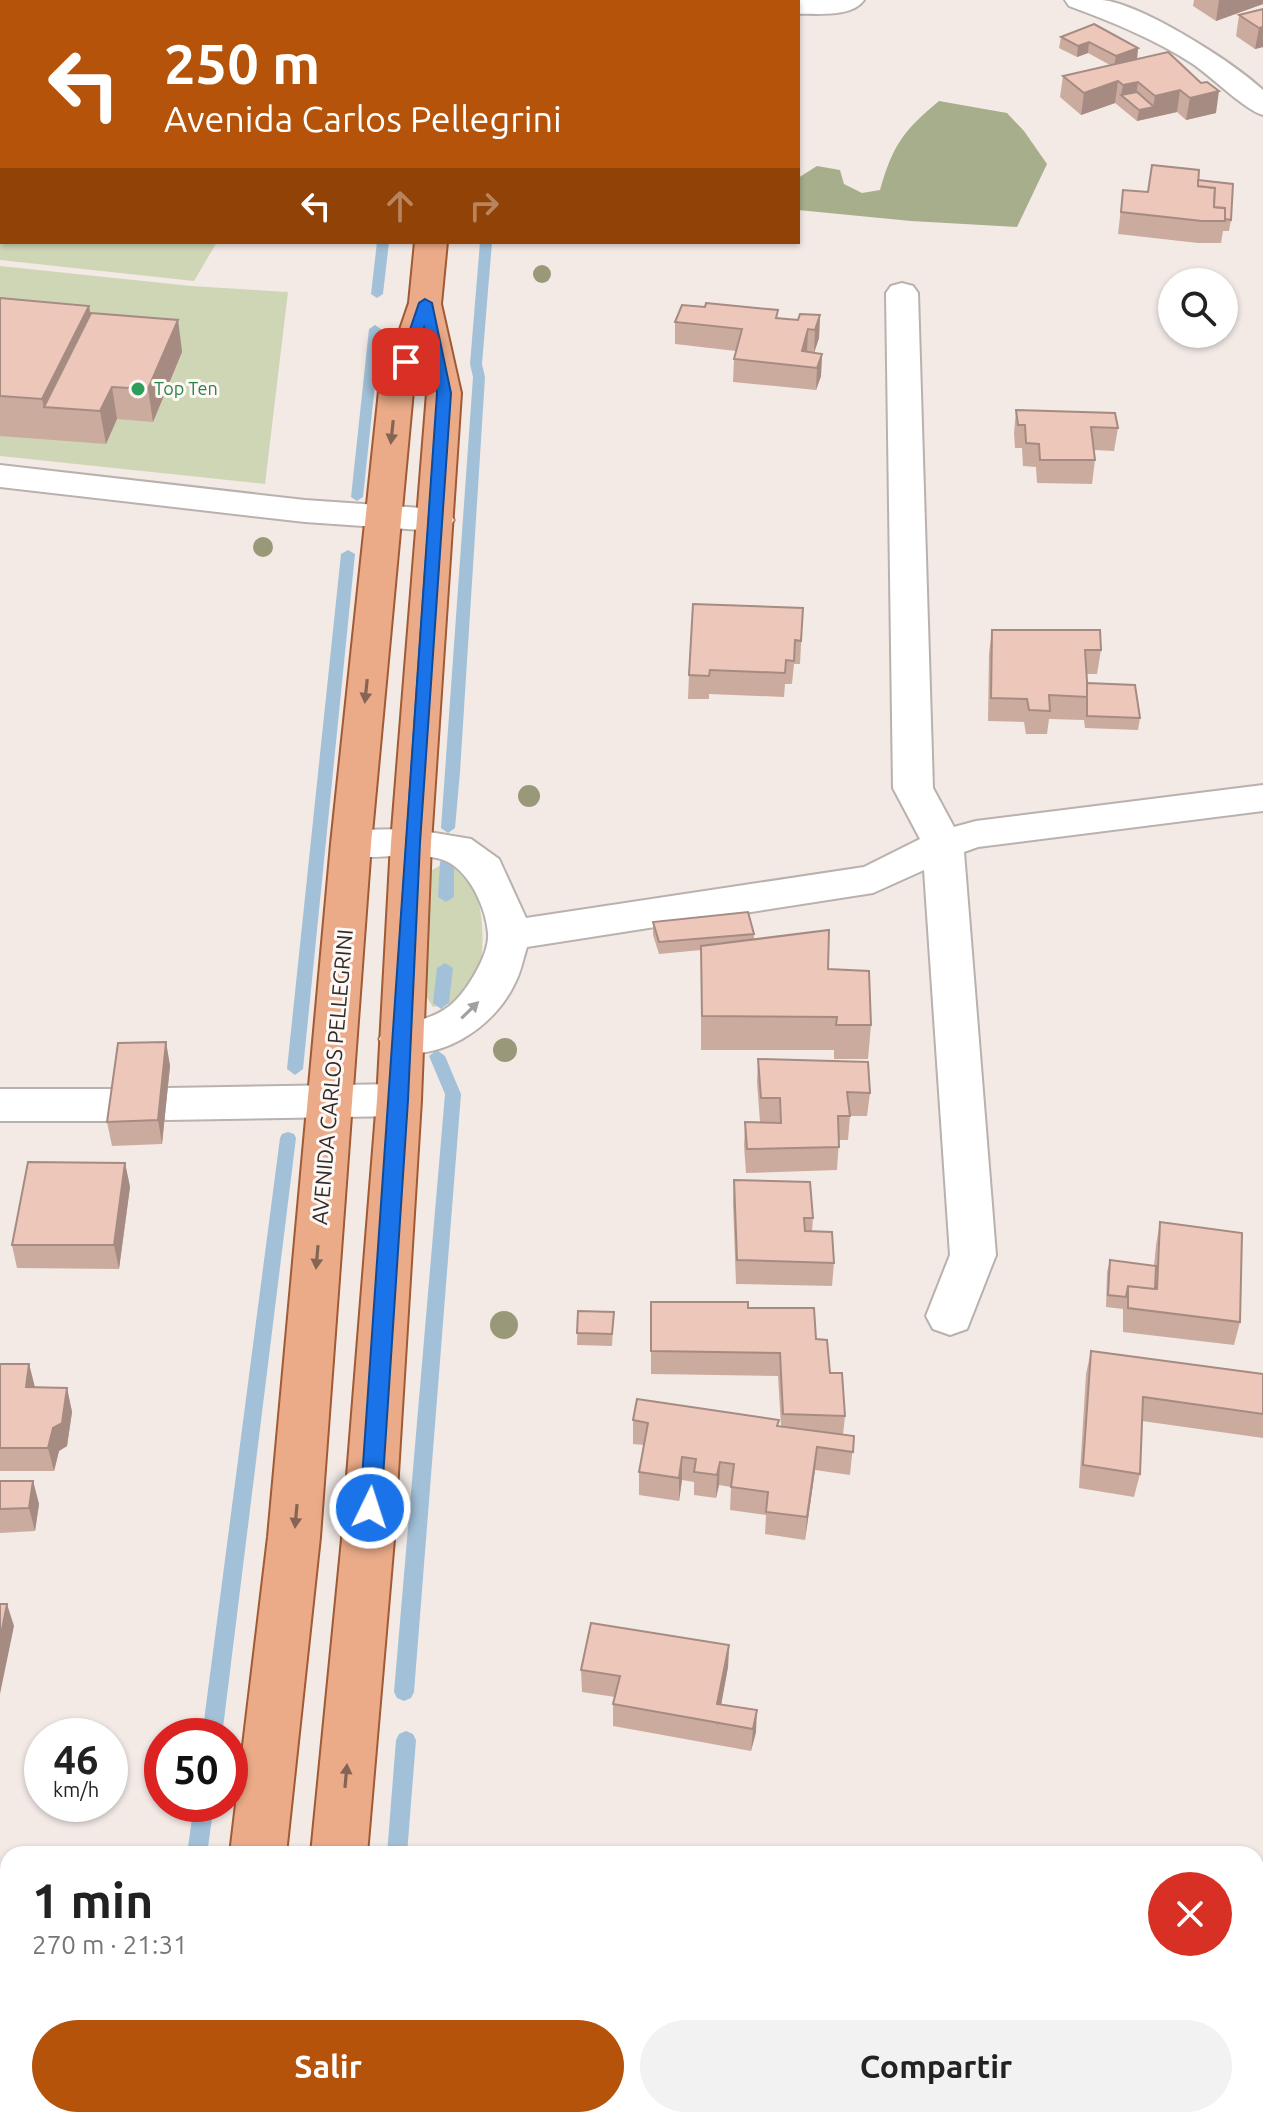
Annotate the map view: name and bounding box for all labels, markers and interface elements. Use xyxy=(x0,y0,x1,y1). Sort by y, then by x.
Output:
icon: left xyxy=(32,32,136,136)
text: 250 m xyxy=(164,32,320,95)
text: Avenida Carlos Pellegrini xyxy=(164,98,562,139)
icon: left xyxy=(294,184,338,228)
icon: ahead xyxy=(378,184,422,228)
icon: right xyxy=(462,184,506,228)
map controls xyxy=(1158,268,1238,348)
button: search xyxy=(1158,268,1238,348)
pin xyxy=(372,328,440,396)
icon: arrive xyxy=(384,340,428,384)
place label: Top Ten xyxy=(154,378,218,398)
marker: Top Ten xyxy=(129,380,147,398)
one-way arrow xyxy=(385,420,398,445)
one-way arrow xyxy=(360,679,373,704)
street label: AVENIDA CARLOS PELLEGRINI xyxy=(306,928,357,1226)
one-way arrow xyxy=(460,1001,479,1019)
one-way arrow xyxy=(310,1245,323,1270)
position arrow xyxy=(328,1466,412,1550)
one-way arrow xyxy=(289,1504,302,1529)
speed limit sign: 50 xyxy=(144,1718,248,1822)
text: 46 xyxy=(53,1737,99,1782)
one-way arrow xyxy=(340,1763,353,1788)
text: km/h xyxy=(53,1778,99,1801)
button: close xyxy=(1148,1872,1232,1956)
text: 1 min xyxy=(32,1873,153,1927)
text: 270 m · 21:31 xyxy=(32,1930,188,1959)
button: Salir xyxy=(32,2020,624,2112)
button: Compartir xyxy=(640,2020,1232,2112)

